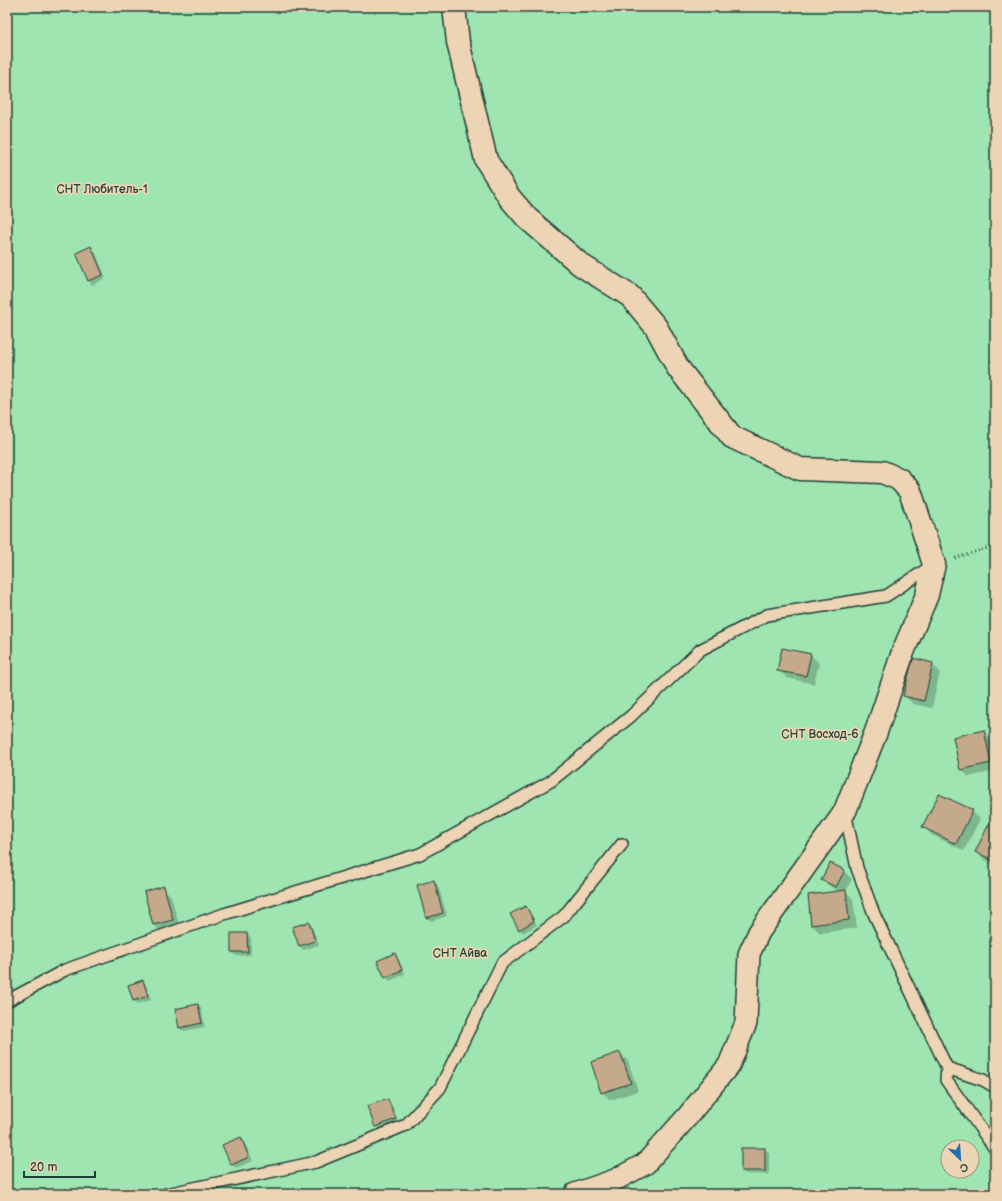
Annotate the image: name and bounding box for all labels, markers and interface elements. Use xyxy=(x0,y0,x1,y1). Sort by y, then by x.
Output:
park label: СНТ Любитель-1 xyxy=(56,182,148,197)
park label: СНТ Восход-6 xyxy=(781,727,859,742)
park label: СНТ Айва xyxy=(433,946,487,961)
north arrow xyxy=(940,1139,980,1179)
scale bar xyxy=(24,1153,95,1179)
text: 20 m xyxy=(30,1160,57,1175)
text: С xyxy=(957,1160,970,1175)

